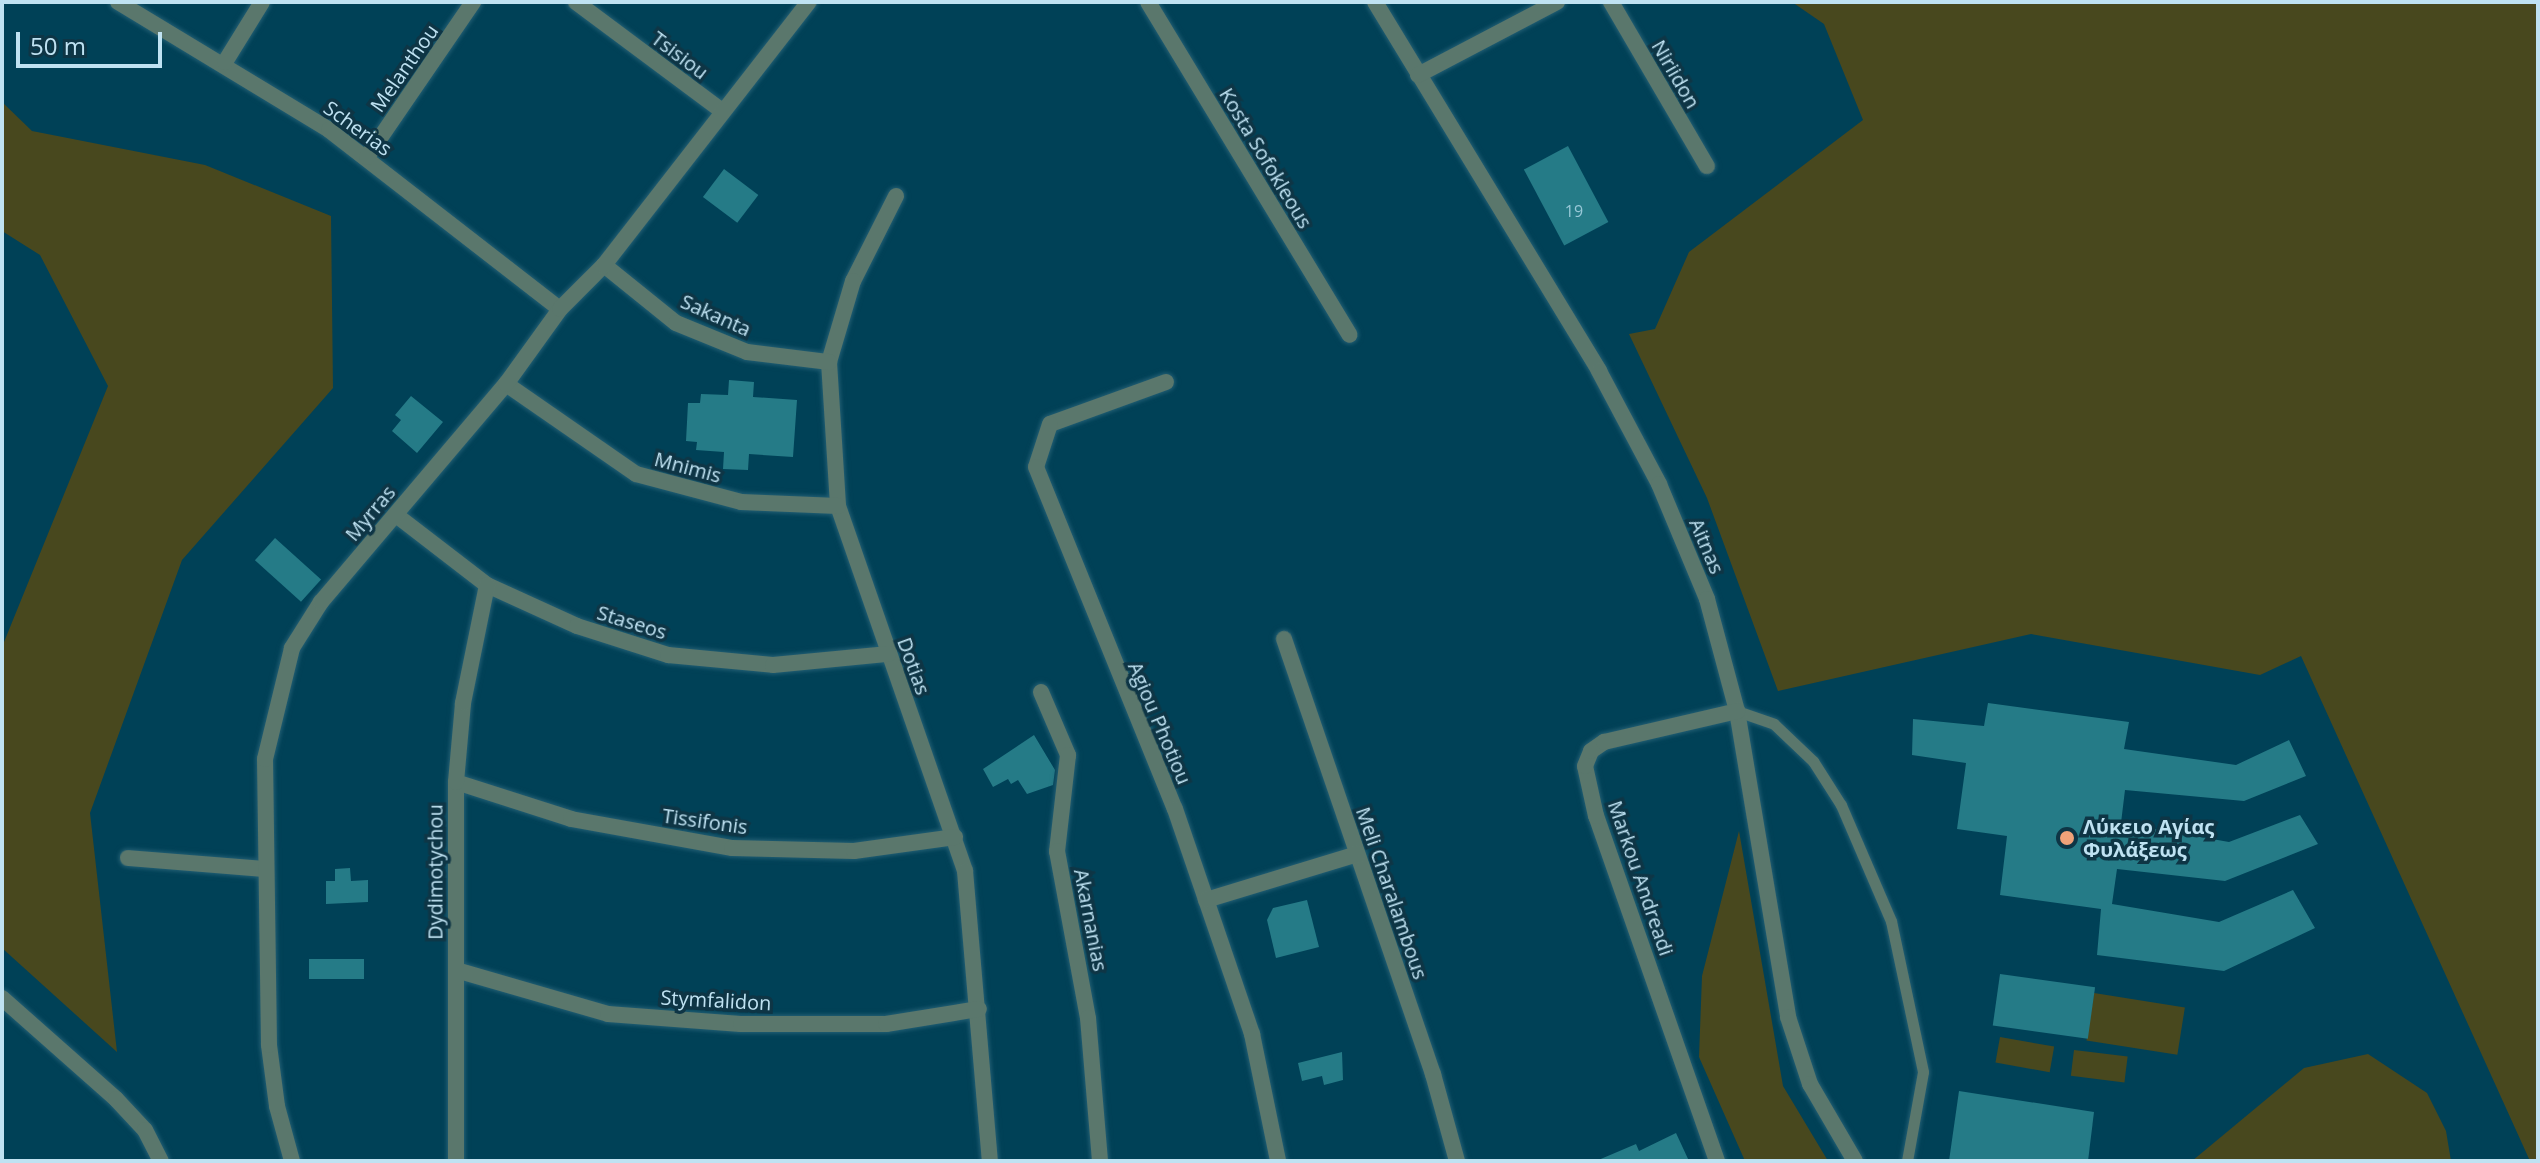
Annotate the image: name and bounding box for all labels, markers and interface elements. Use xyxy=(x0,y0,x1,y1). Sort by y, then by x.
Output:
scale bar xyxy=(20,16,166,66)
street label: Melanthou xyxy=(365,20,443,116)
street label: Tsisiou xyxy=(647,26,713,84)
text: 50 m xyxy=(30,29,86,62)
street label: Niriidon xyxy=(1647,36,1705,112)
street label: Kosta Sofokleous xyxy=(1215,83,1317,233)
street label: Scherias xyxy=(319,95,397,161)
house number: 19 xyxy=(1565,201,1583,221)
street label: Sakanta xyxy=(677,289,755,341)
street label: Mnimis xyxy=(652,447,724,487)
street label: Myrras xyxy=(340,480,400,546)
street label: Aitnas xyxy=(1685,515,1729,577)
street label: Staseos xyxy=(594,600,670,644)
street label: Dotias xyxy=(893,634,935,698)
street label: Agiou Photiou xyxy=(1123,658,1197,788)
street label: Markou Andreadi xyxy=(1603,797,1679,959)
street label: Tissifonis xyxy=(661,803,749,839)
street label: Dydimotychou xyxy=(423,804,447,940)
street label: Meli Charalambous xyxy=(1351,804,1433,982)
place label: Λύκειο Αγίας Φυλάξεως xyxy=(2083,814,2214,861)
marker: Λύκειο Αγίας Φυλάξεως xyxy=(2058,829,2076,847)
street label: Akarnanias xyxy=(1069,867,1113,973)
street label: Stymfalidon xyxy=(660,985,772,1015)

